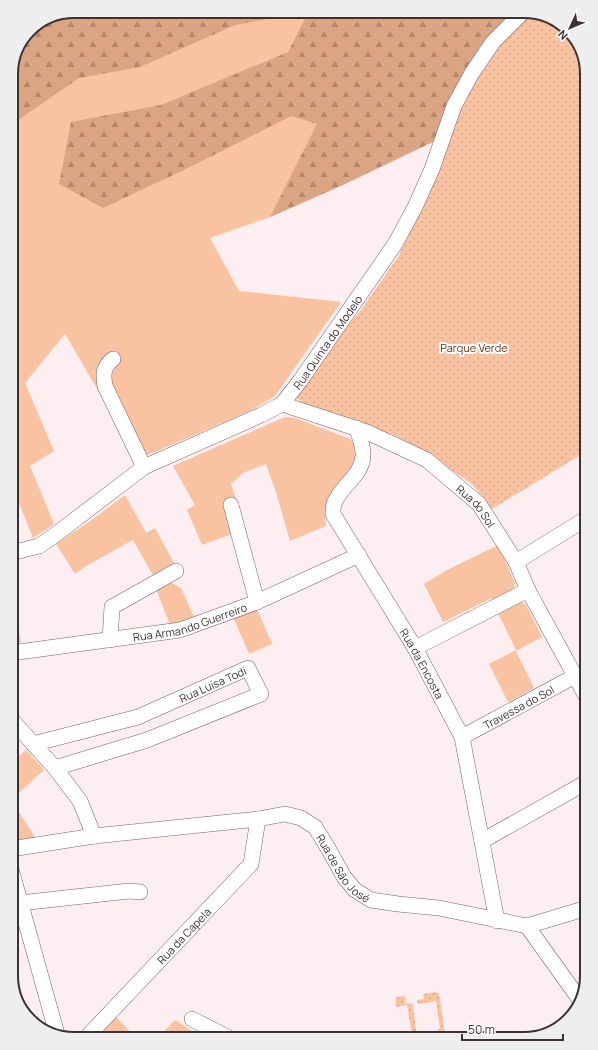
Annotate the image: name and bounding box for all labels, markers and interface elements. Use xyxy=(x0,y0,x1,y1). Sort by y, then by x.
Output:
north arrow xyxy=(550,8,590,48)
text: N xyxy=(554,27,571,43)
street label: Rua Quinta do Modelo xyxy=(289,291,365,392)
park label: Parque Verde xyxy=(440,340,508,355)
street label: Rua do Sol xyxy=(453,481,499,530)
street label: Rua Armando Guerreiro xyxy=(132,599,249,644)
street label: Rua da Encosta xyxy=(397,625,448,701)
street label: Rua Luísa Todi xyxy=(177,662,248,705)
street label: Travessa do Sol xyxy=(480,681,556,732)
street label: Rua de São José xyxy=(314,831,374,906)
street label: Rua da Capela xyxy=(153,904,214,967)
scale bar xyxy=(462,1016,563,1042)
text: 50 m xyxy=(468,1021,495,1038)

